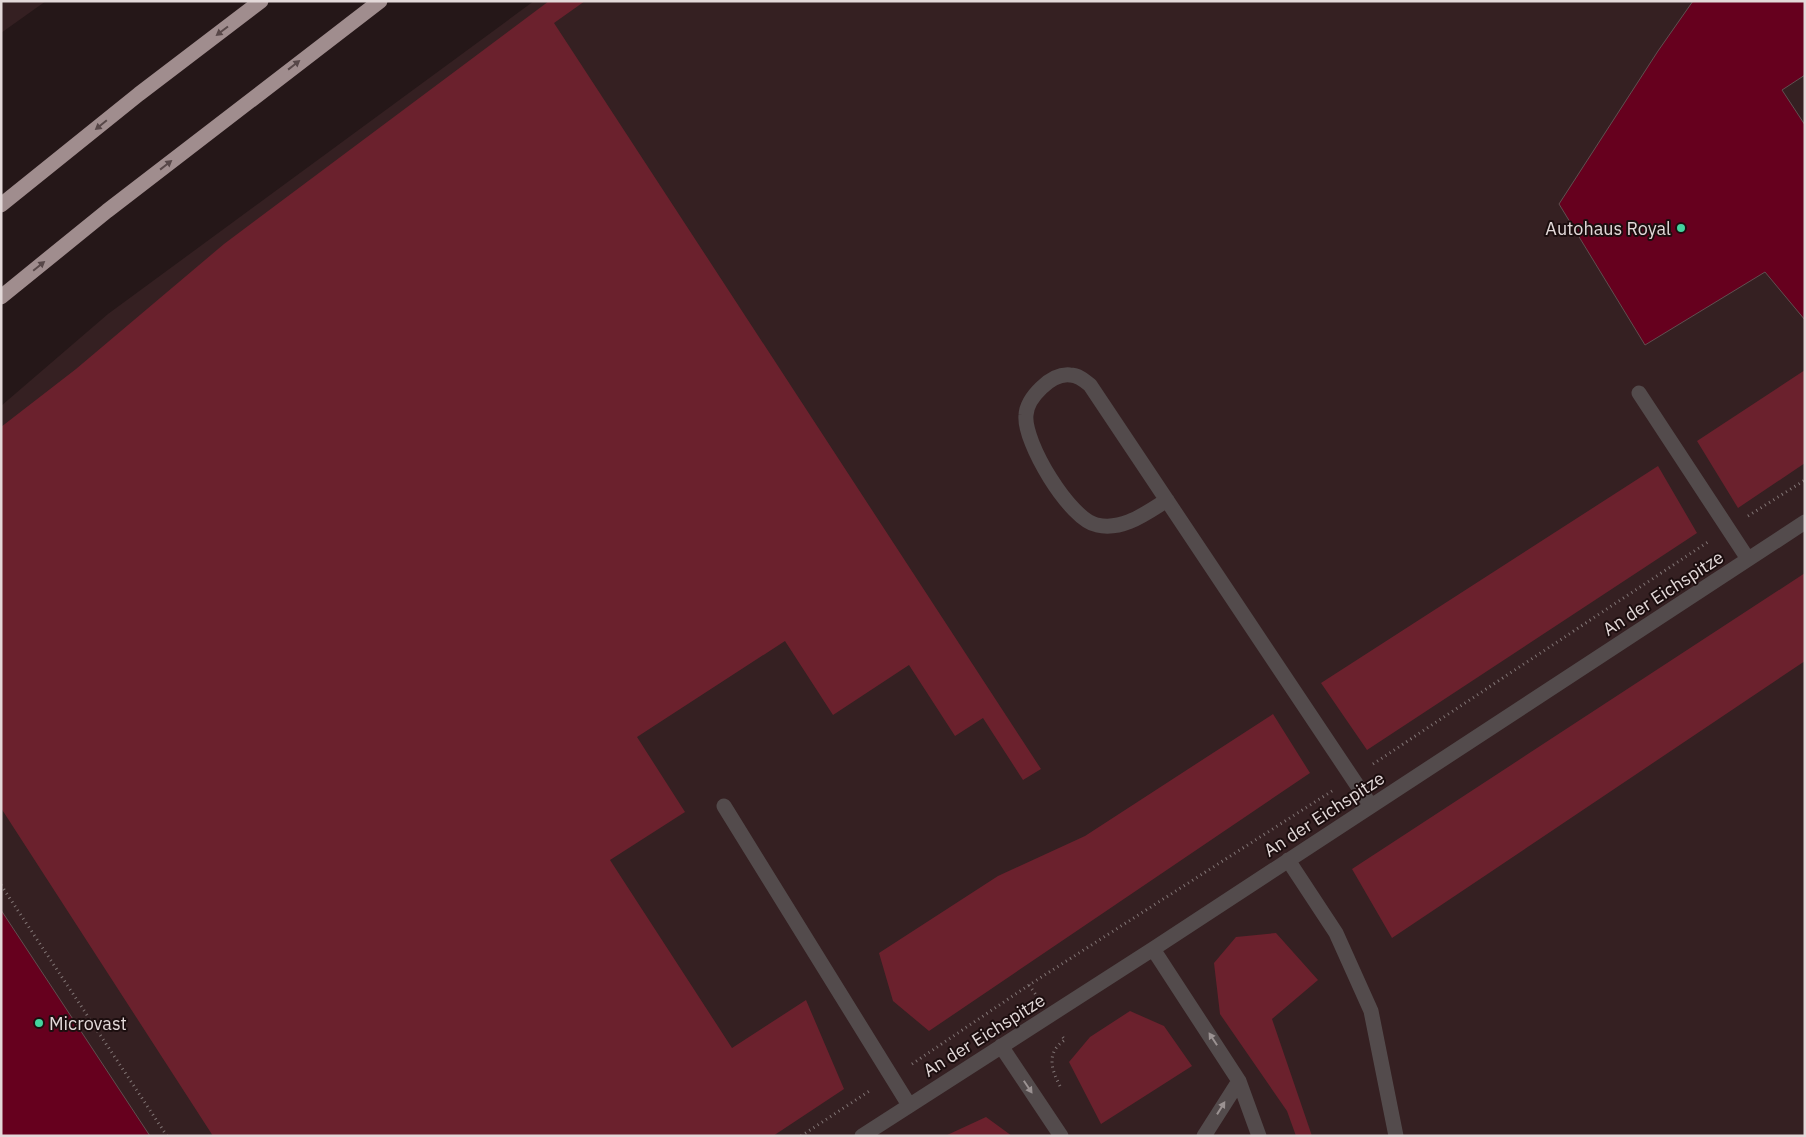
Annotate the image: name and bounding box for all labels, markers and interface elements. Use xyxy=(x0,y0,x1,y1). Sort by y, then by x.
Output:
one-way arrow xyxy=(215,26,229,36)
one-way arrow xyxy=(287,60,301,70)
one-way arrow xyxy=(95,119,108,130)
one-way arrow xyxy=(159,159,172,170)
place label: Autohaus Royal xyxy=(1545,217,1671,240)
marker: Autohaus Royal xyxy=(1675,222,1687,234)
one-way arrow xyxy=(32,261,45,272)
street label: An der Eichspitze xyxy=(1598,545,1728,641)
street label: An der Eichspitze xyxy=(1259,766,1389,862)
street label: An der Eichspitze xyxy=(919,988,1049,1082)
place label: Microvast xyxy=(49,1012,127,1035)
marker: Microvast xyxy=(33,1017,45,1029)
one-way arrow xyxy=(1208,1033,1217,1046)
one-way arrow xyxy=(1023,1080,1033,1093)
one-way arrow xyxy=(1217,1102,1226,1115)

